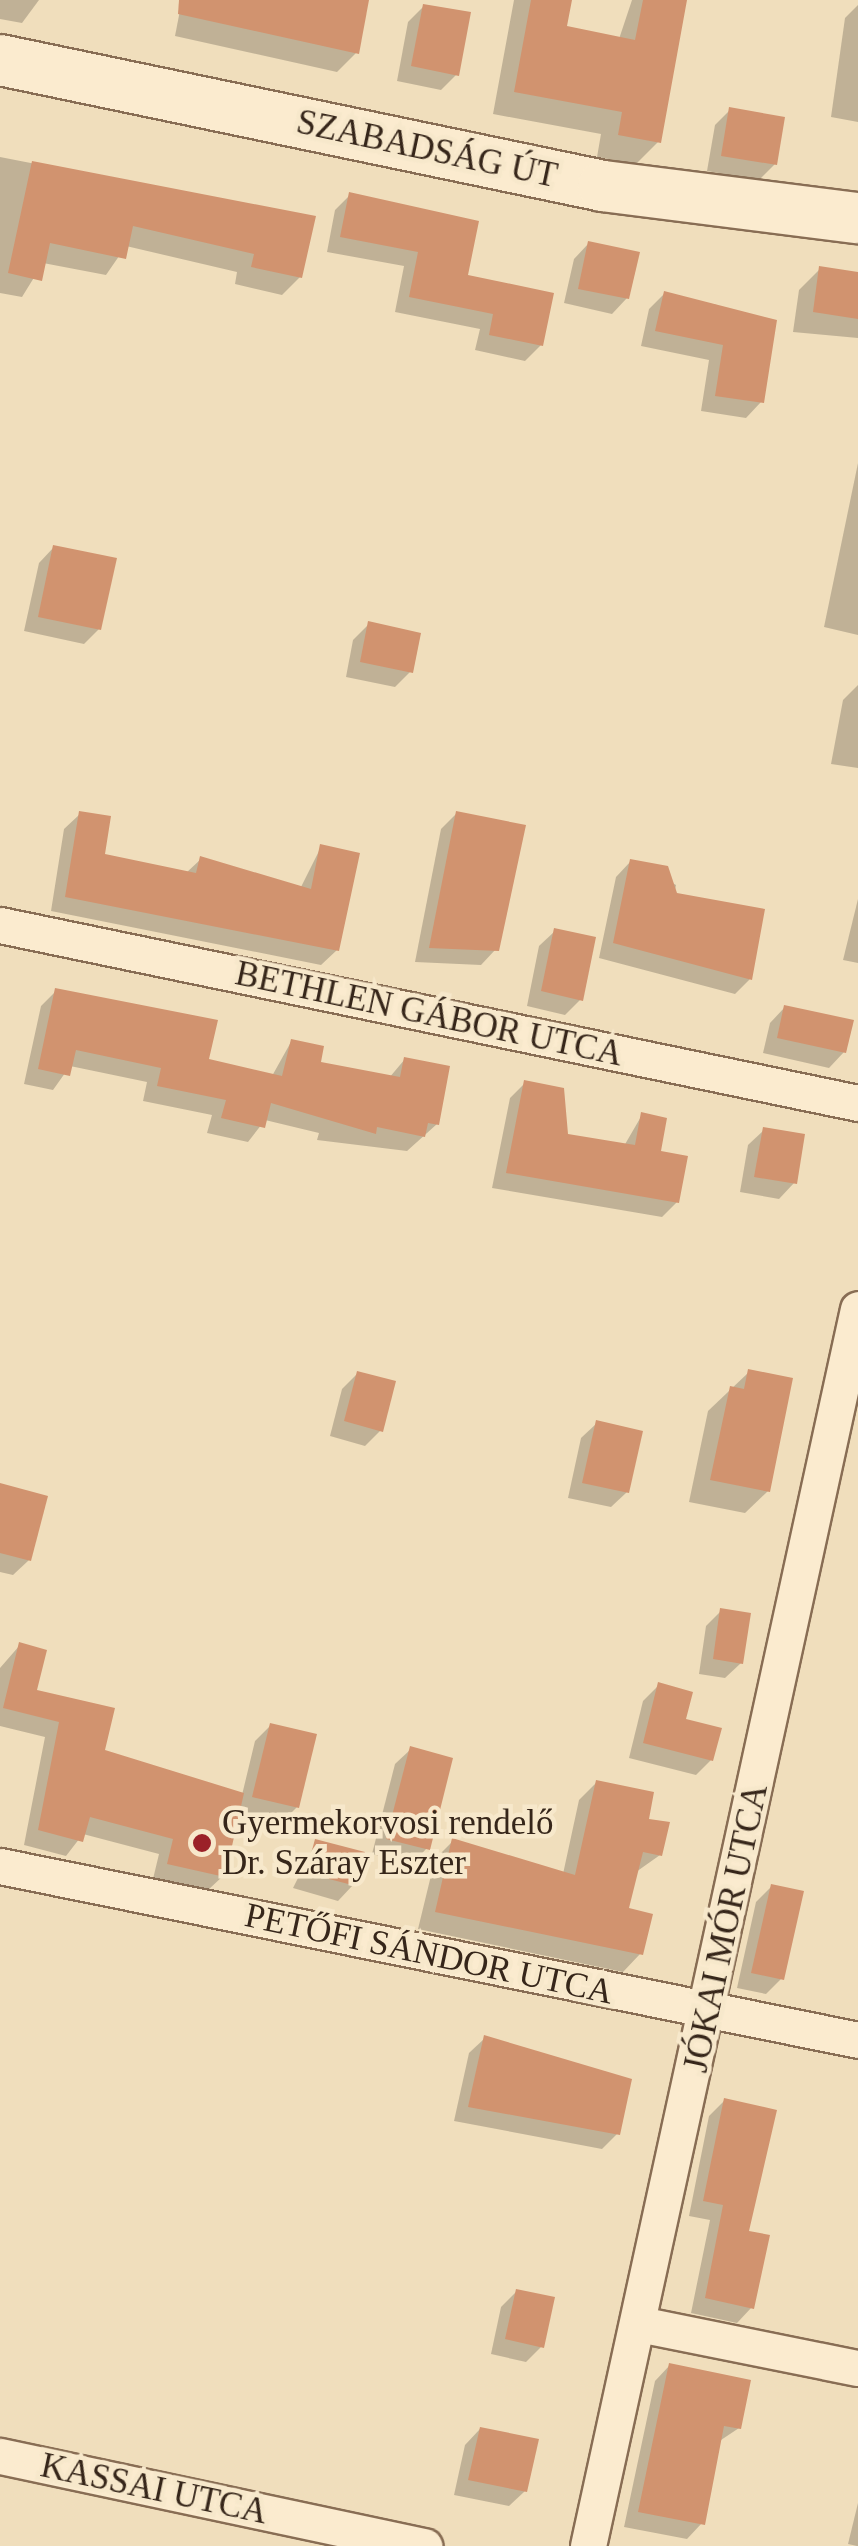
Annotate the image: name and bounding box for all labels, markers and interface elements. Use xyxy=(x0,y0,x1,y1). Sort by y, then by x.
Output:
street label: SZABADSÁG ÚT xyxy=(293,101,561,197)
street label: BETHLEN GÁBOR UTCA xyxy=(232,952,626,1076)
street label: JÓKAI MÓR UTCA xyxy=(675,1780,777,2076)
place label: Gyermekorvosi rendelő Dr. Száray Eszter xyxy=(222,1802,553,1884)
marker: Gyermekorvosi rendelő Dr. Száray Eszter xyxy=(191,1832,213,1854)
street label: PETŐFI SÁNDOR UTCA xyxy=(241,1894,617,2014)
street label: KASSAI UTCA xyxy=(37,2445,271,2533)

